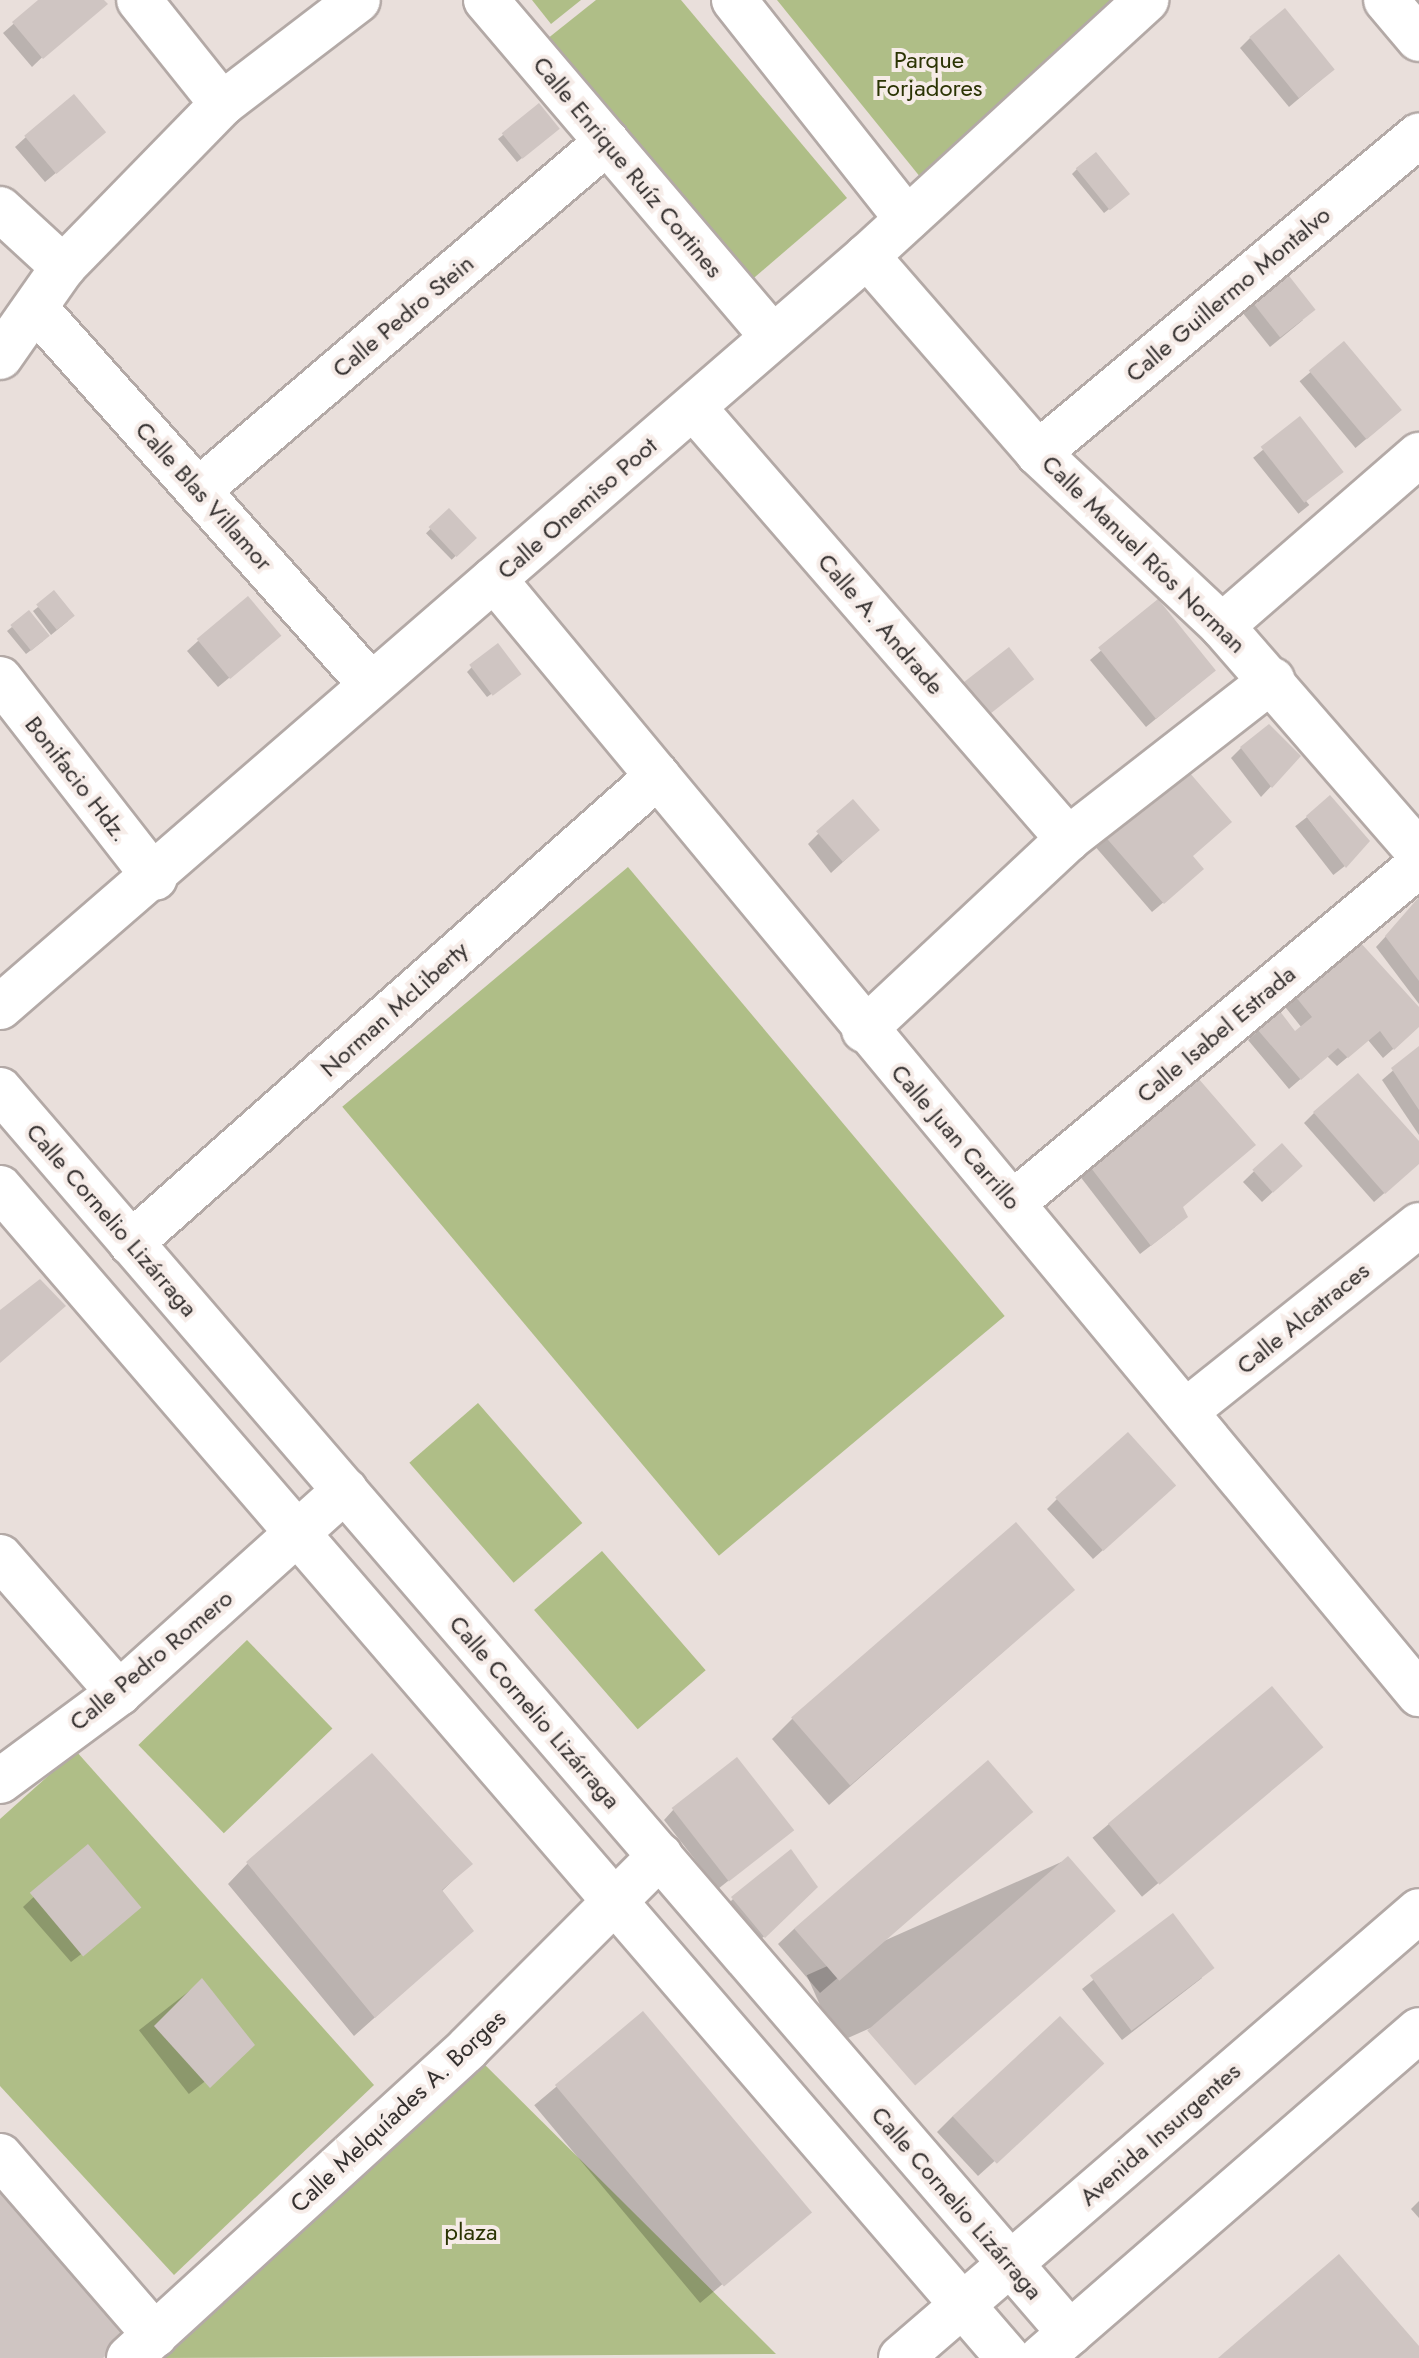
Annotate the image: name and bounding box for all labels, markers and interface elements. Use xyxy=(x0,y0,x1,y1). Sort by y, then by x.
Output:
park label: Parque Forjadores xyxy=(876,46,982,102)
street label: Calle Enrique Ruíz Cortines xyxy=(527,51,729,283)
street label: Calle Guillermo Montalvo xyxy=(1120,200,1336,388)
street label: Calle Pedro Stein xyxy=(327,249,479,383)
street label: Calle Blas Villamor xyxy=(130,416,278,576)
street label: Calle Onemiso Poot xyxy=(491,431,663,585)
street label: Calle Manuel Ríos Norman xyxy=(1036,449,1252,659)
street label: Calle A. Andrade xyxy=(812,548,950,700)
street label: Bonifacio Hdz. xyxy=(19,710,135,848)
street label: Norman McLiberty xyxy=(314,935,474,1083)
street label: Calle Isabel Estrada xyxy=(1131,959,1301,1109)
street label: Calle Juan Carrillo xyxy=(885,1058,1027,1216)
street label: Calle Cornelio Lizárraga xyxy=(20,1118,204,1322)
street label: Calle Alcatraces xyxy=(1231,1256,1375,1380)
street label: Calle Pedro Romero xyxy=(64,1583,238,1737)
street label: Calle Cornelio Lizárraga xyxy=(443,1610,627,1814)
street label: Calle Melquíades A. Borges xyxy=(284,2004,512,2218)
street label: Avenida Insurgentes xyxy=(1074,2056,1246,2212)
street label: Calle Cornelio Lizárraga xyxy=(865,2101,1049,2305)
park label: plaza xyxy=(444,2218,498,2246)

